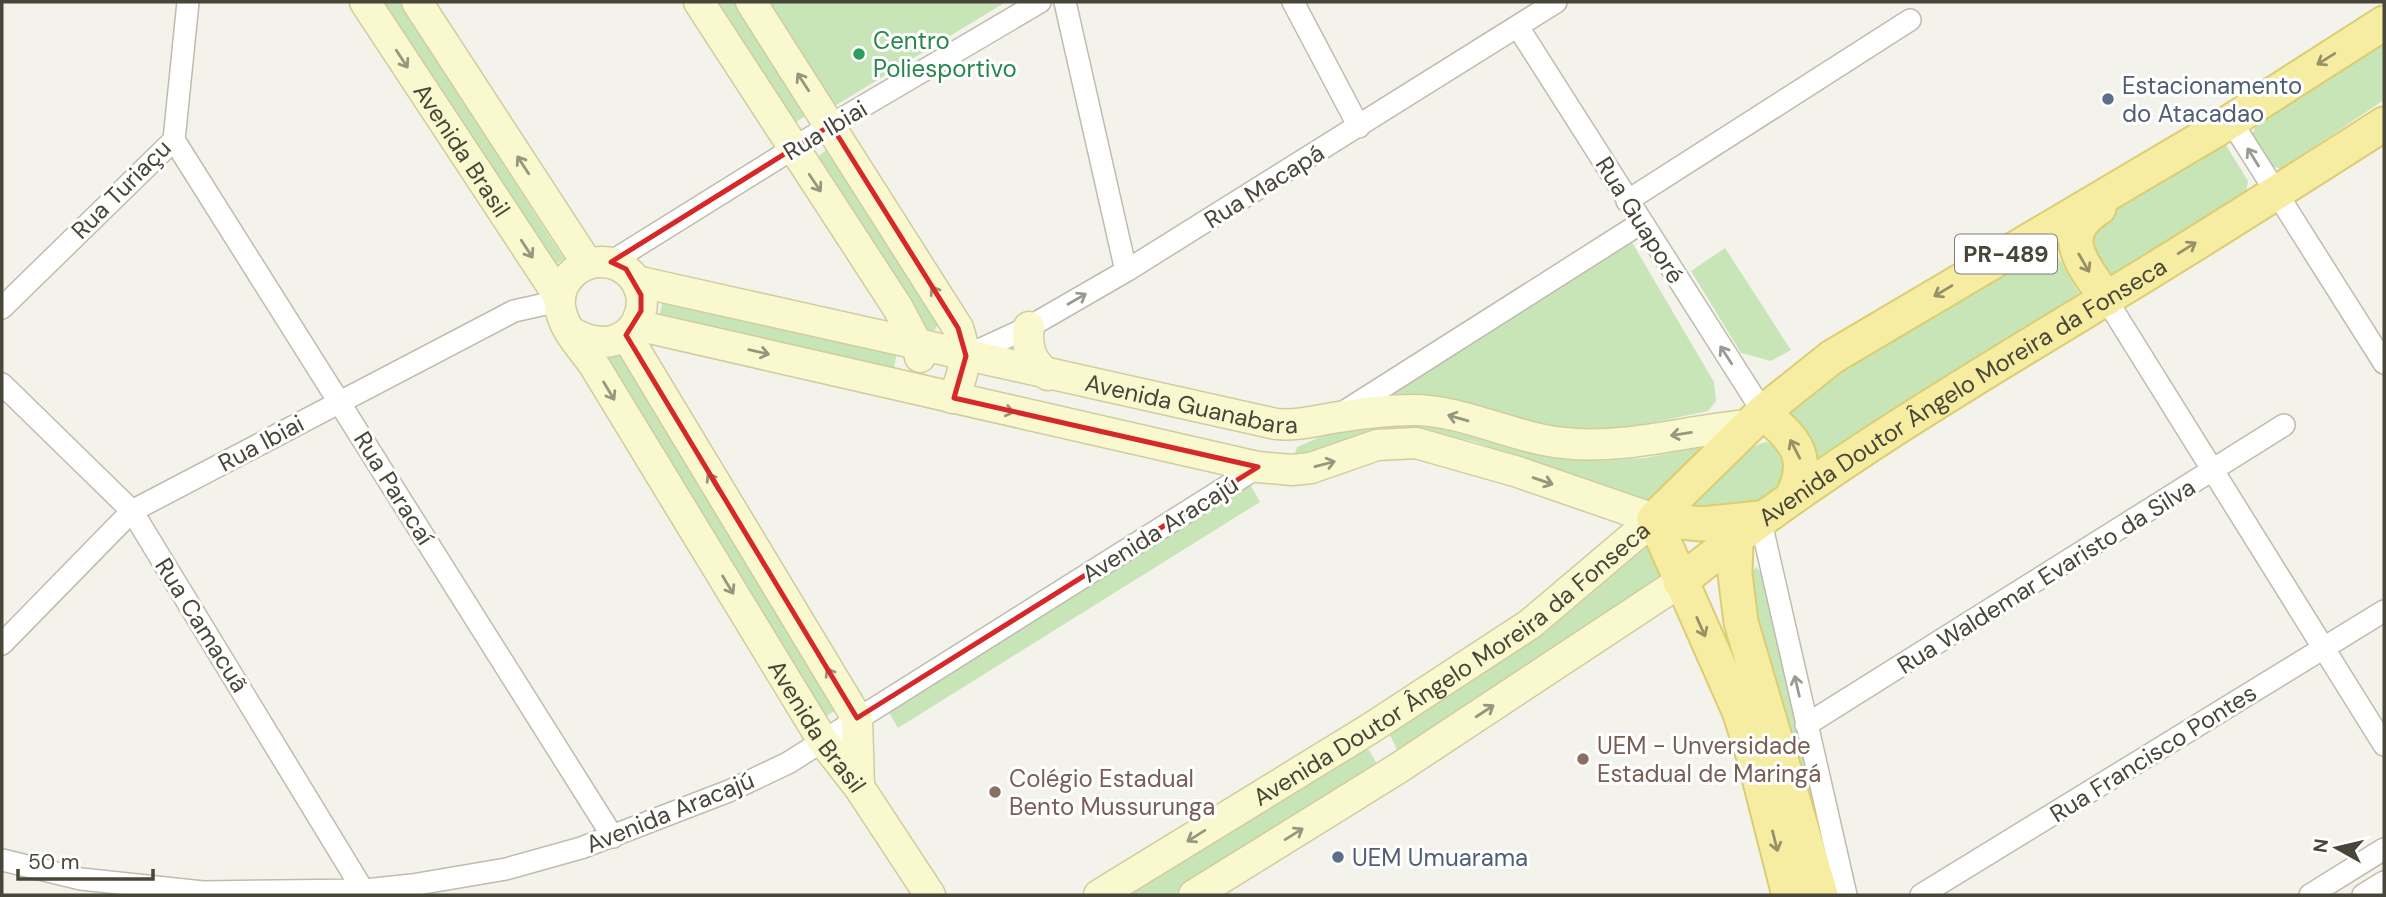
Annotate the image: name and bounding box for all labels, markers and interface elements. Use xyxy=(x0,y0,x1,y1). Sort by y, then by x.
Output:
place label: Centro Poliesportivo xyxy=(873,25,1017,84)
marker: Centro Poliesportivo xyxy=(851,46,867,62)
one-way arrow xyxy=(395,49,410,68)
one-way arrow xyxy=(2317,53,2337,67)
place label: Estacionamento do Atacadao xyxy=(2122,70,2302,129)
one-way arrow xyxy=(796,72,810,92)
street label: Avenida Brasil xyxy=(407,77,518,223)
marker: Estacionamento do Atacadao xyxy=(2100,91,2116,107)
street label: Rua Ibiai xyxy=(777,93,873,167)
street label: Rua Turiaçu xyxy=(65,133,177,245)
street label: Rua Macapá xyxy=(1198,137,1330,235)
one-way arrow xyxy=(2246,148,2261,167)
street label: Rua Guaporé xyxy=(1589,151,1691,289)
one-way arrow xyxy=(516,156,530,175)
one-way arrow xyxy=(808,173,822,192)
road number: PR-489 xyxy=(1955,234,2057,274)
one-way arrow xyxy=(520,239,535,258)
one-way arrow xyxy=(2177,241,2197,255)
street label: Avenida Doutor Ângelo Moreira da Fonseca xyxy=(1752,250,2172,533)
one-way arrow xyxy=(2077,252,2091,272)
one-way arrow xyxy=(1934,285,1954,299)
one-way arrow xyxy=(930,286,945,305)
one-way arrow xyxy=(1067,292,1087,306)
one-way arrow xyxy=(1719,345,1733,365)
one-way arrow xyxy=(747,346,770,360)
street label: Avenida Guanabara xyxy=(1082,366,1298,440)
one-way arrow xyxy=(603,380,617,400)
one-way arrow xyxy=(992,403,1015,417)
street label: Rua Ibiai xyxy=(213,408,309,478)
one-way arrow xyxy=(1447,410,1469,423)
street label: Rua Paracaí xyxy=(347,426,441,551)
one-way arrow xyxy=(1670,428,1693,441)
one-way arrow xyxy=(1788,439,1802,460)
one-way arrow xyxy=(1314,457,1336,470)
street label: Avenida Aracajú xyxy=(1076,469,1244,589)
street label: Rua Waldemar Evaristo da Silva xyxy=(1891,471,2201,681)
one-way arrow xyxy=(706,473,720,493)
one-way arrow xyxy=(1532,476,1554,488)
street label: Avenida Doutor Ângelo Moreira da Fonseca xyxy=(1247,514,1656,812)
street label: Rua Camacuã xyxy=(148,552,256,698)
one-way arrow xyxy=(721,575,735,595)
one-way arrow xyxy=(1695,616,1708,637)
street label: Avenida Brasil xyxy=(762,654,874,798)
one-way arrow xyxy=(824,667,838,687)
one-way arrow xyxy=(1790,675,1803,698)
street label: Rua Francisco Pontes xyxy=(2044,677,2262,829)
one-way arrow xyxy=(1475,704,1494,718)
place label: UEM - Unversidade Estadual de Maringá xyxy=(1597,730,1821,789)
marker: UEM - Unversidade Estadual de Maringá xyxy=(1575,751,1591,767)
place label: Colégio Estadual Bento Mussurunga xyxy=(1009,763,1215,822)
street label: Avenida Aracajú xyxy=(581,764,759,860)
marker: Colégio Estadual Bento Mussurunga xyxy=(987,784,1003,800)
north arrow xyxy=(2302,813,2372,883)
one-way arrow xyxy=(1283,826,1303,840)
one-way arrow xyxy=(1186,829,1206,843)
one-way arrow xyxy=(1769,829,1782,852)
text: N xyxy=(2307,837,2334,854)
scale bar xyxy=(18,838,152,882)
place label: UEM Umuarama xyxy=(1352,842,1528,873)
text: 50 m xyxy=(28,848,79,876)
marker: UEM Umuarama xyxy=(1330,849,1346,865)

